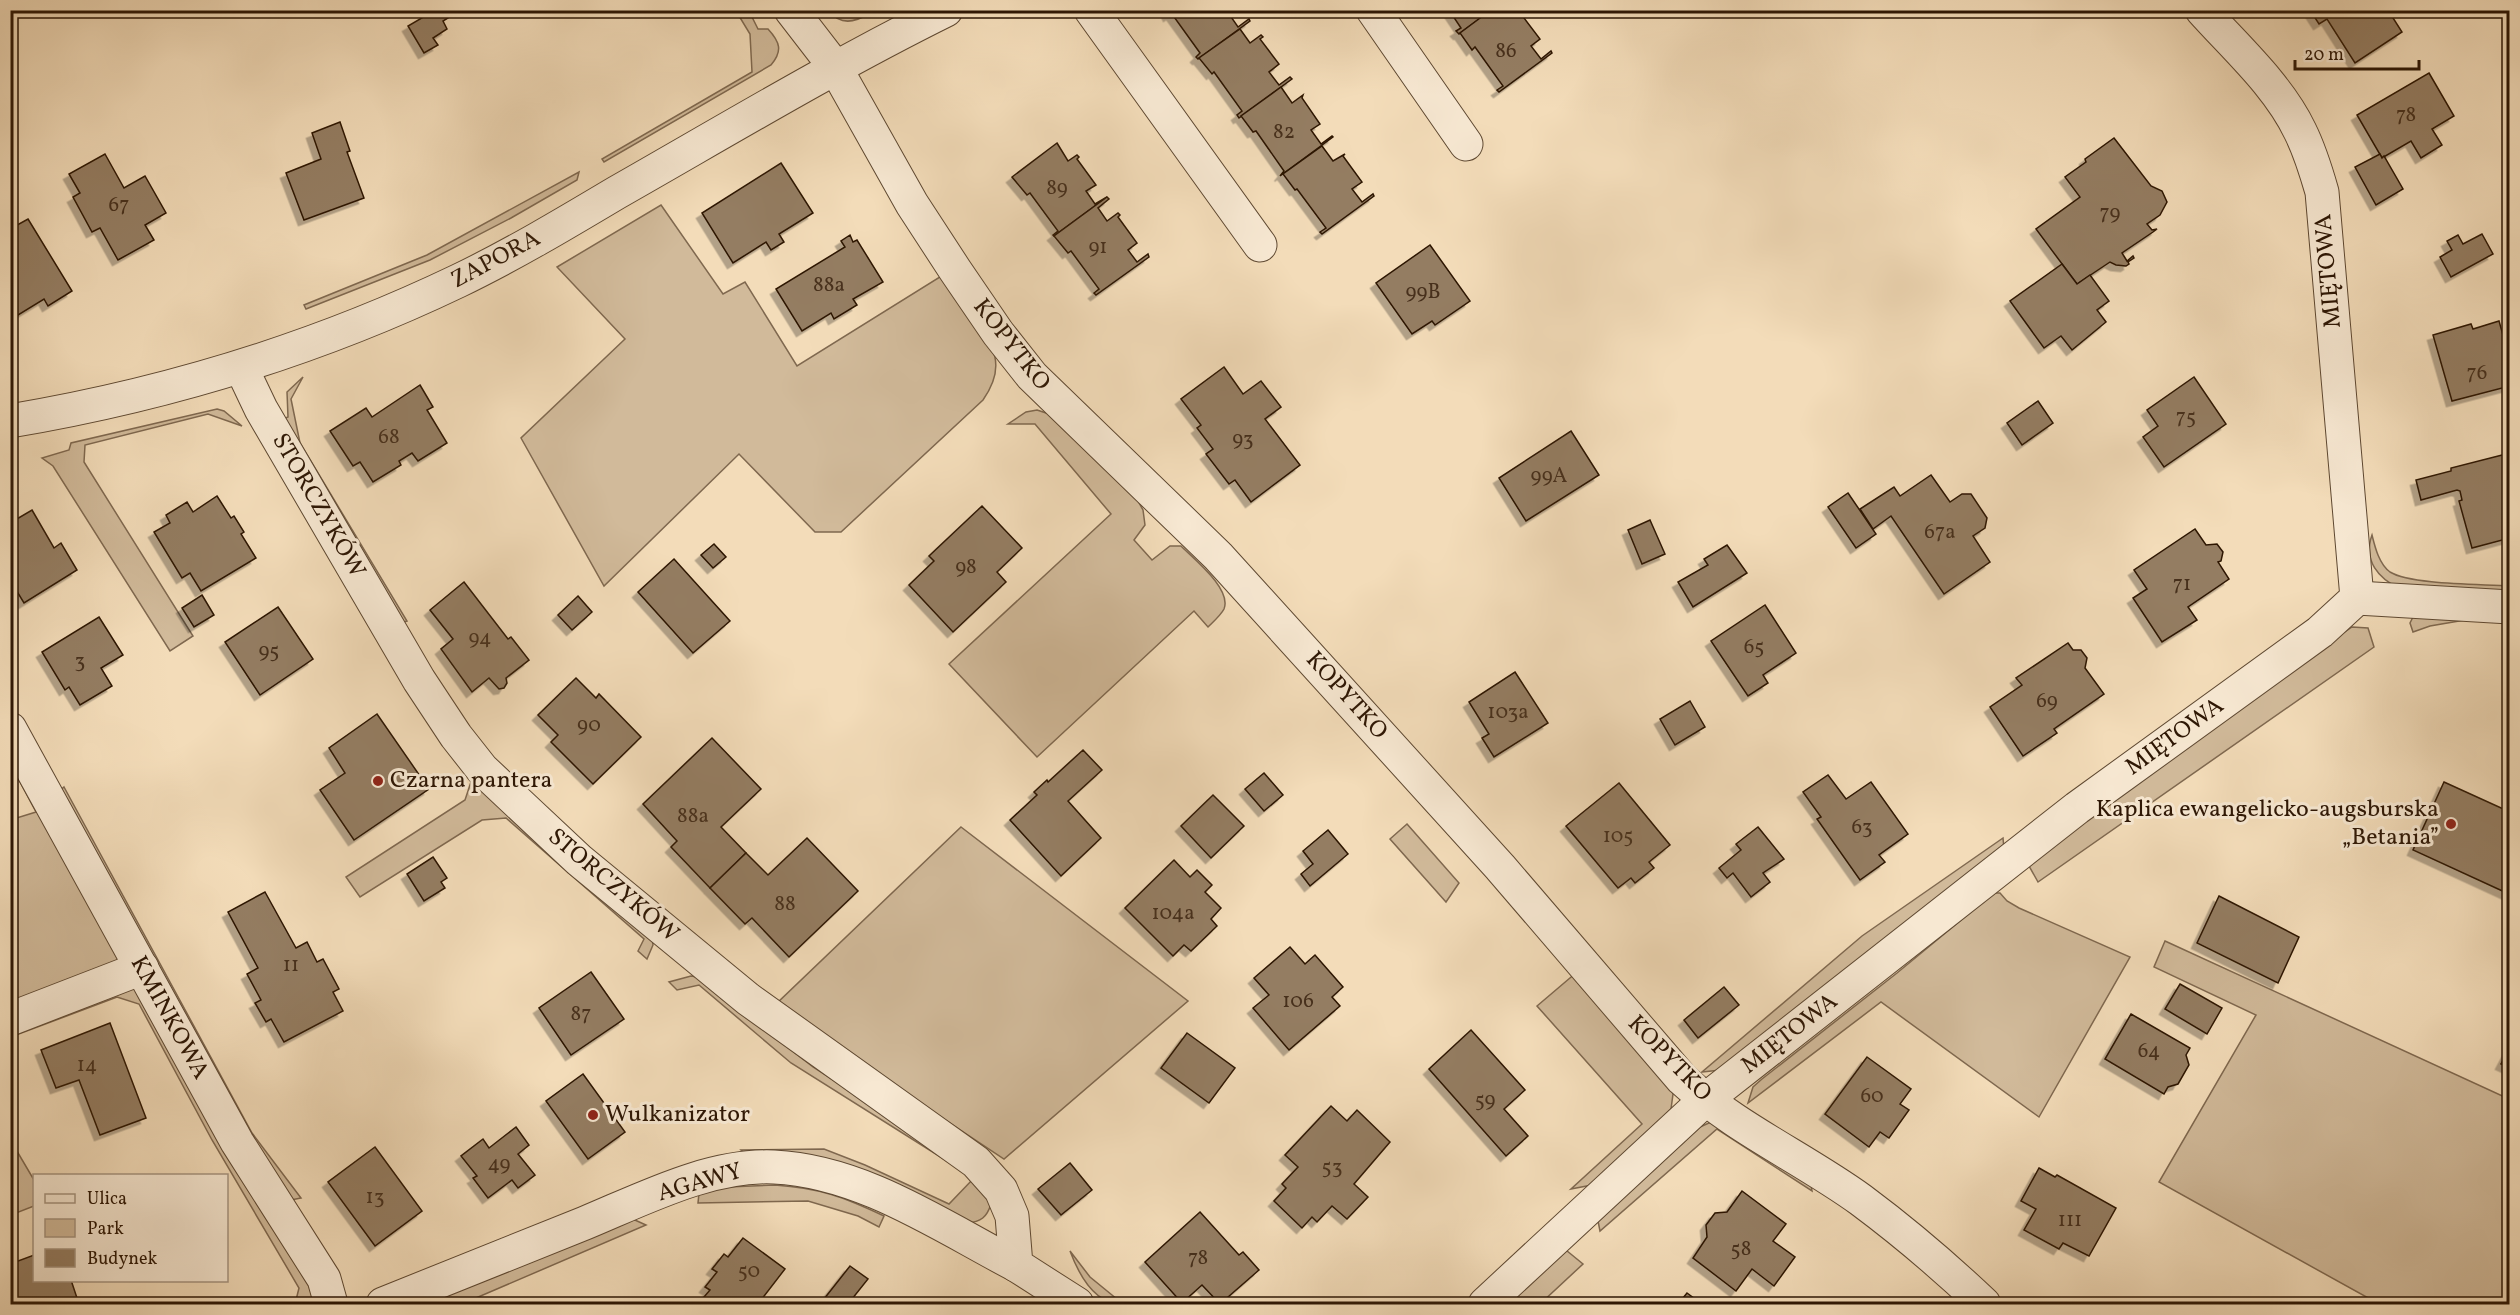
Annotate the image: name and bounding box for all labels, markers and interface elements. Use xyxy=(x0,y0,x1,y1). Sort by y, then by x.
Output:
scale bar xyxy=(2295,33,2420,71)
house number: 86 xyxy=(1495,37,1517,66)
text: 20 m xyxy=(2304,43,2344,68)
house number: 78 xyxy=(2396,101,2416,130)
house number: 82 xyxy=(1273,118,1295,147)
house number: 89 xyxy=(1046,174,1068,203)
house number: 67 xyxy=(109,191,129,220)
house number: 79 xyxy=(2100,199,2121,228)
street label: MIĘTOWA xyxy=(2307,212,2351,329)
street label: ZAPORA xyxy=(445,222,547,298)
house number: 91 xyxy=(1088,233,1108,262)
house number: 88a xyxy=(813,271,845,300)
house number: 99B xyxy=(1405,278,1441,307)
street label: KOPYTKO xyxy=(964,292,1058,398)
house number: 76 xyxy=(2467,359,2487,388)
house number: 75 xyxy=(2176,403,2196,432)
house number: 68 xyxy=(378,423,400,452)
house number: 93 xyxy=(1232,425,1254,454)
street label: STORCZYKÓW xyxy=(263,427,373,585)
house number: 99A xyxy=(1531,462,1568,491)
house number: 67a xyxy=(1924,518,1956,547)
house number: 98 xyxy=(955,553,977,582)
house number: 71 xyxy=(2173,570,2191,599)
house number: 94 xyxy=(469,624,491,653)
house number: 65 xyxy=(1744,633,1764,662)
house number: 95 xyxy=(259,637,279,666)
street label: KOPYTKO xyxy=(1297,644,1395,748)
house number: 3 xyxy=(75,647,85,676)
house number: 69 xyxy=(2036,687,2058,716)
street label: MIĘTOWA xyxy=(2119,690,2231,784)
house number: 103a xyxy=(1487,698,1529,727)
house number: 90 xyxy=(577,711,601,740)
place label: Czarna pantera xyxy=(390,764,552,798)
marker: Czarna pantera xyxy=(371,774,385,788)
place label: Kaplica ewangelicko-augsburska „Betania” xyxy=(2096,793,2439,855)
house number: 88a xyxy=(677,802,709,831)
house number: 63 xyxy=(1851,813,1873,842)
marker: Kaplica ewangelicko-augsburska „Betania” xyxy=(2444,817,2458,831)
street label: STORCZYKÓW xyxy=(540,821,686,951)
house number: 105 xyxy=(1603,822,1633,851)
house number: 88 xyxy=(774,890,796,919)
house number: 104a xyxy=(1151,899,1195,928)
street label: KMINKOWA xyxy=(121,950,217,1086)
house number: 11 xyxy=(283,951,299,980)
street label: MIĘTOWA xyxy=(1734,985,1846,1083)
house number: 106 xyxy=(1282,987,1314,1016)
house number: 87 xyxy=(571,1000,591,1029)
street label: KOPYTKO xyxy=(1619,1008,1719,1110)
house number: 64 xyxy=(2138,1037,2160,1066)
house number: 14 xyxy=(77,1051,97,1080)
house number: 60 xyxy=(1860,1082,1884,1111)
house number: 59 xyxy=(1475,1086,1495,1115)
place label: Wulkanizator xyxy=(605,1098,750,1132)
marker: Wulkanizator xyxy=(586,1108,600,1122)
house number: 49 xyxy=(488,1150,511,1179)
house number: 53 xyxy=(1322,1153,1342,1182)
street label: AGAWY xyxy=(654,1155,746,1211)
legend xyxy=(33,1174,228,1282)
house number: 13 xyxy=(366,1183,384,1212)
text: Ulica xyxy=(87,1187,127,1212)
house number: 111 xyxy=(2058,1206,2082,1235)
text: Park xyxy=(87,1217,124,1242)
house number: 58 xyxy=(1731,1235,1751,1264)
house number: 78 xyxy=(1188,1244,1208,1273)
text: Budynek xyxy=(87,1247,158,1272)
house number: 50 xyxy=(738,1257,760,1286)

